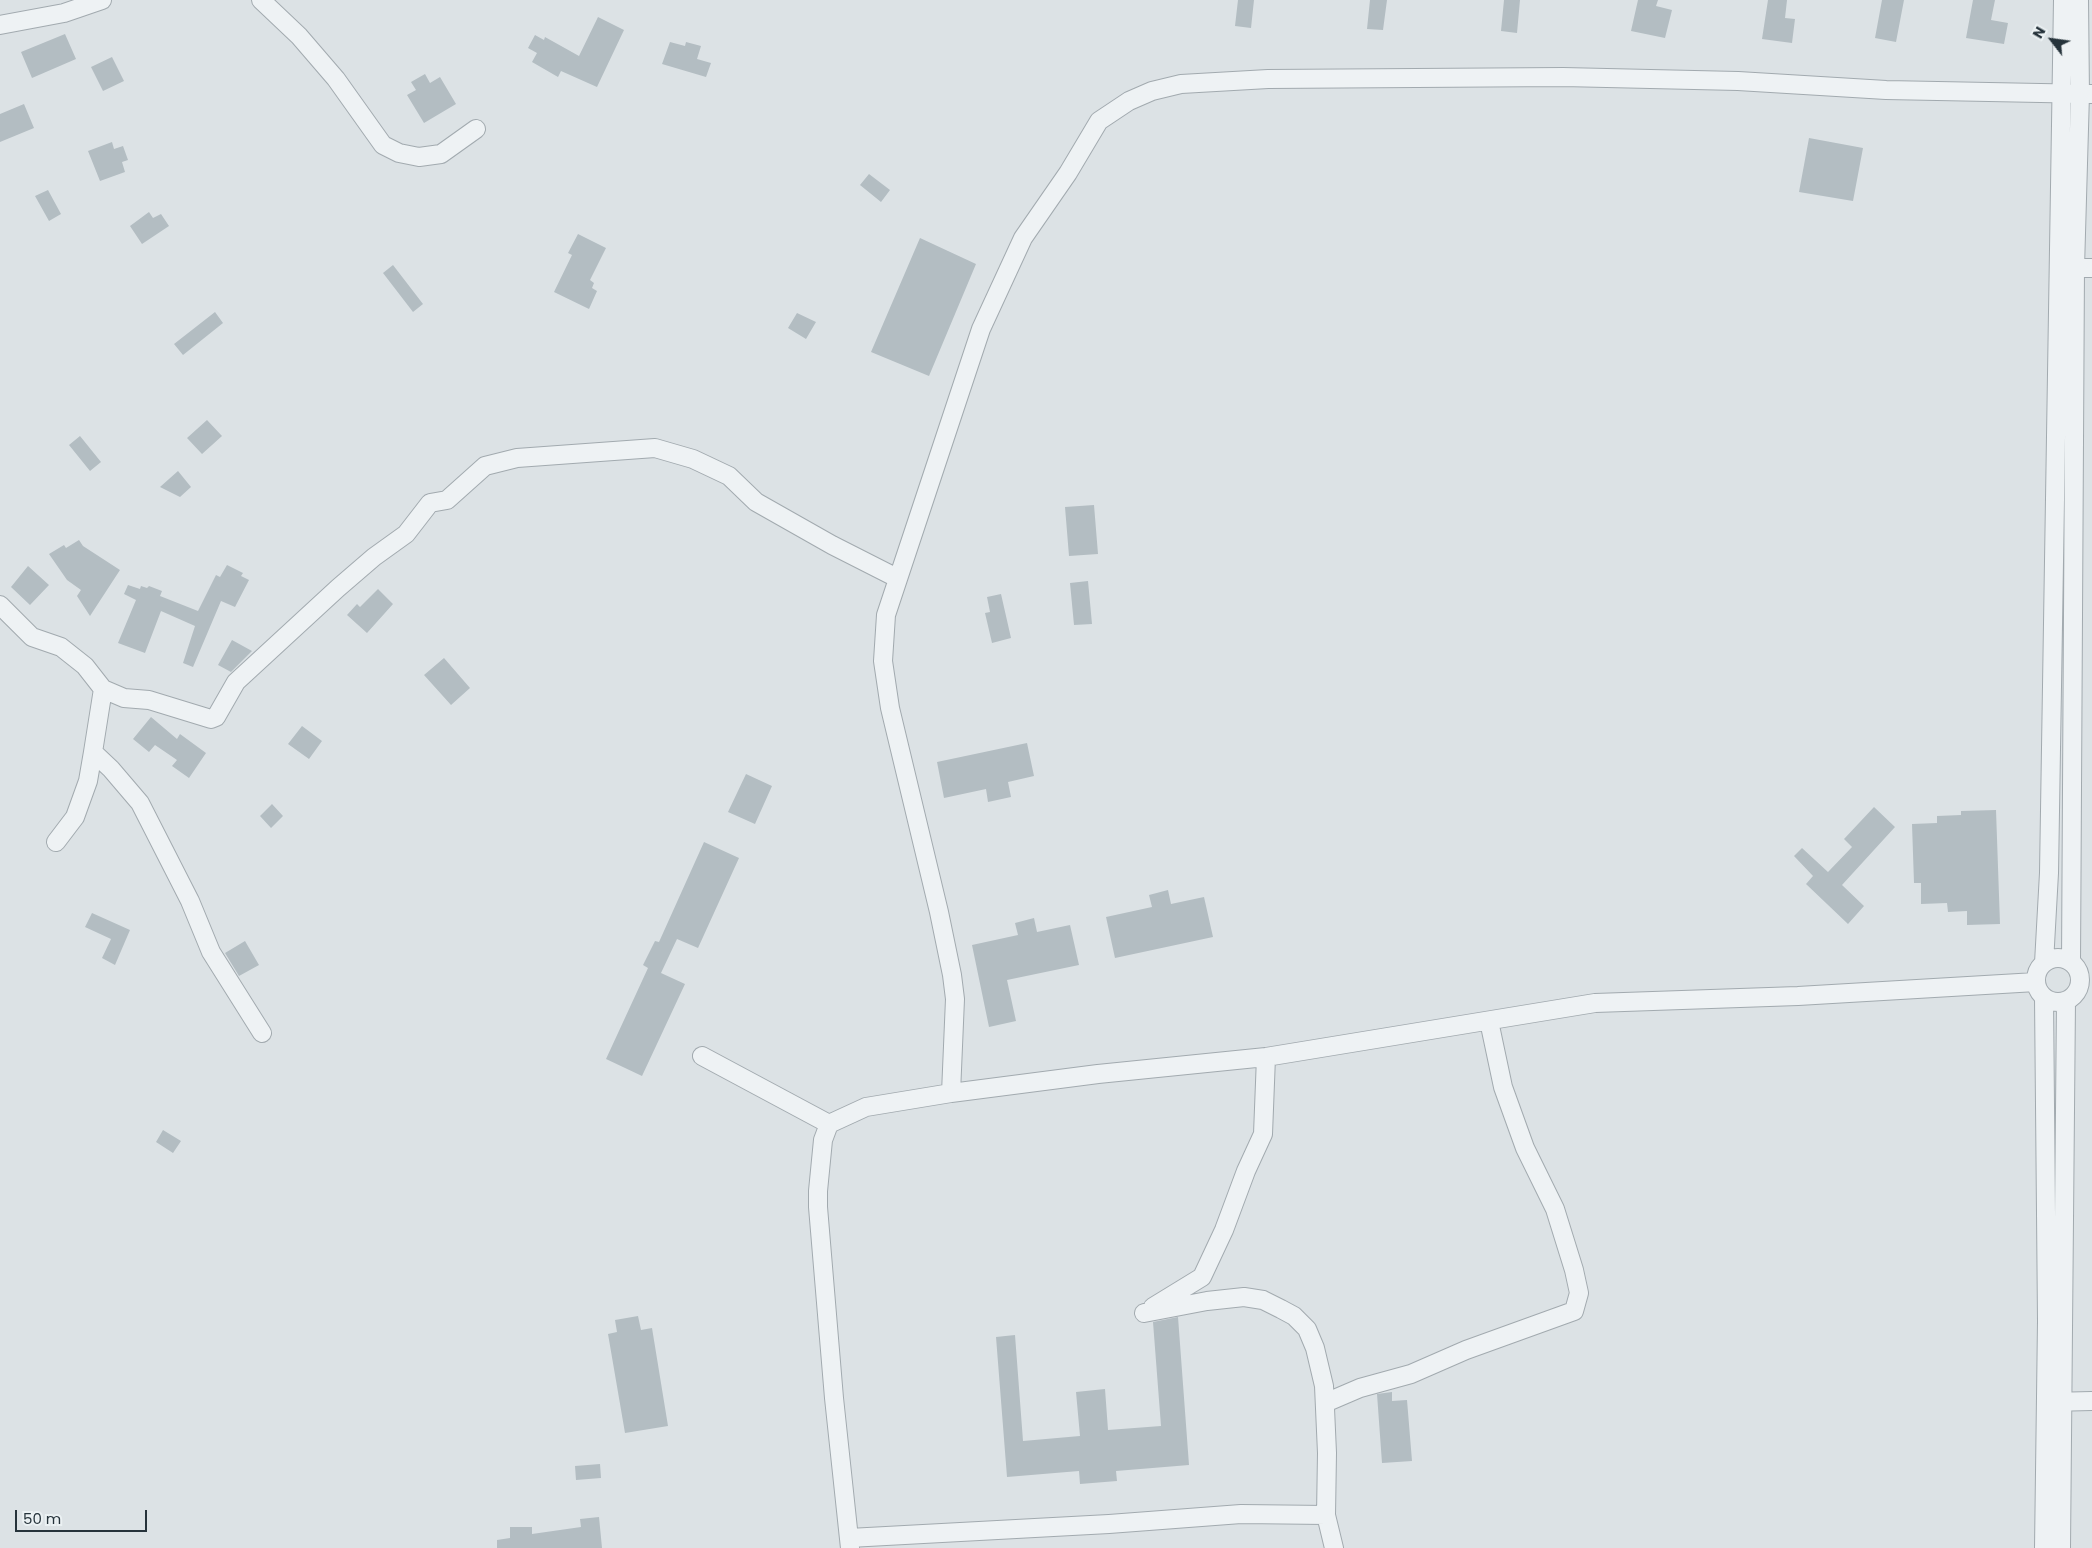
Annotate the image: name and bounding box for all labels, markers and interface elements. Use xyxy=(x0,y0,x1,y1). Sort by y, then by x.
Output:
north arrow xyxy=(2027,15,2077,65)
text: N xyxy=(2028,23,2050,42)
scale bar xyxy=(18,1500,150,1532)
text: 50 m xyxy=(23,1508,61,1529)

